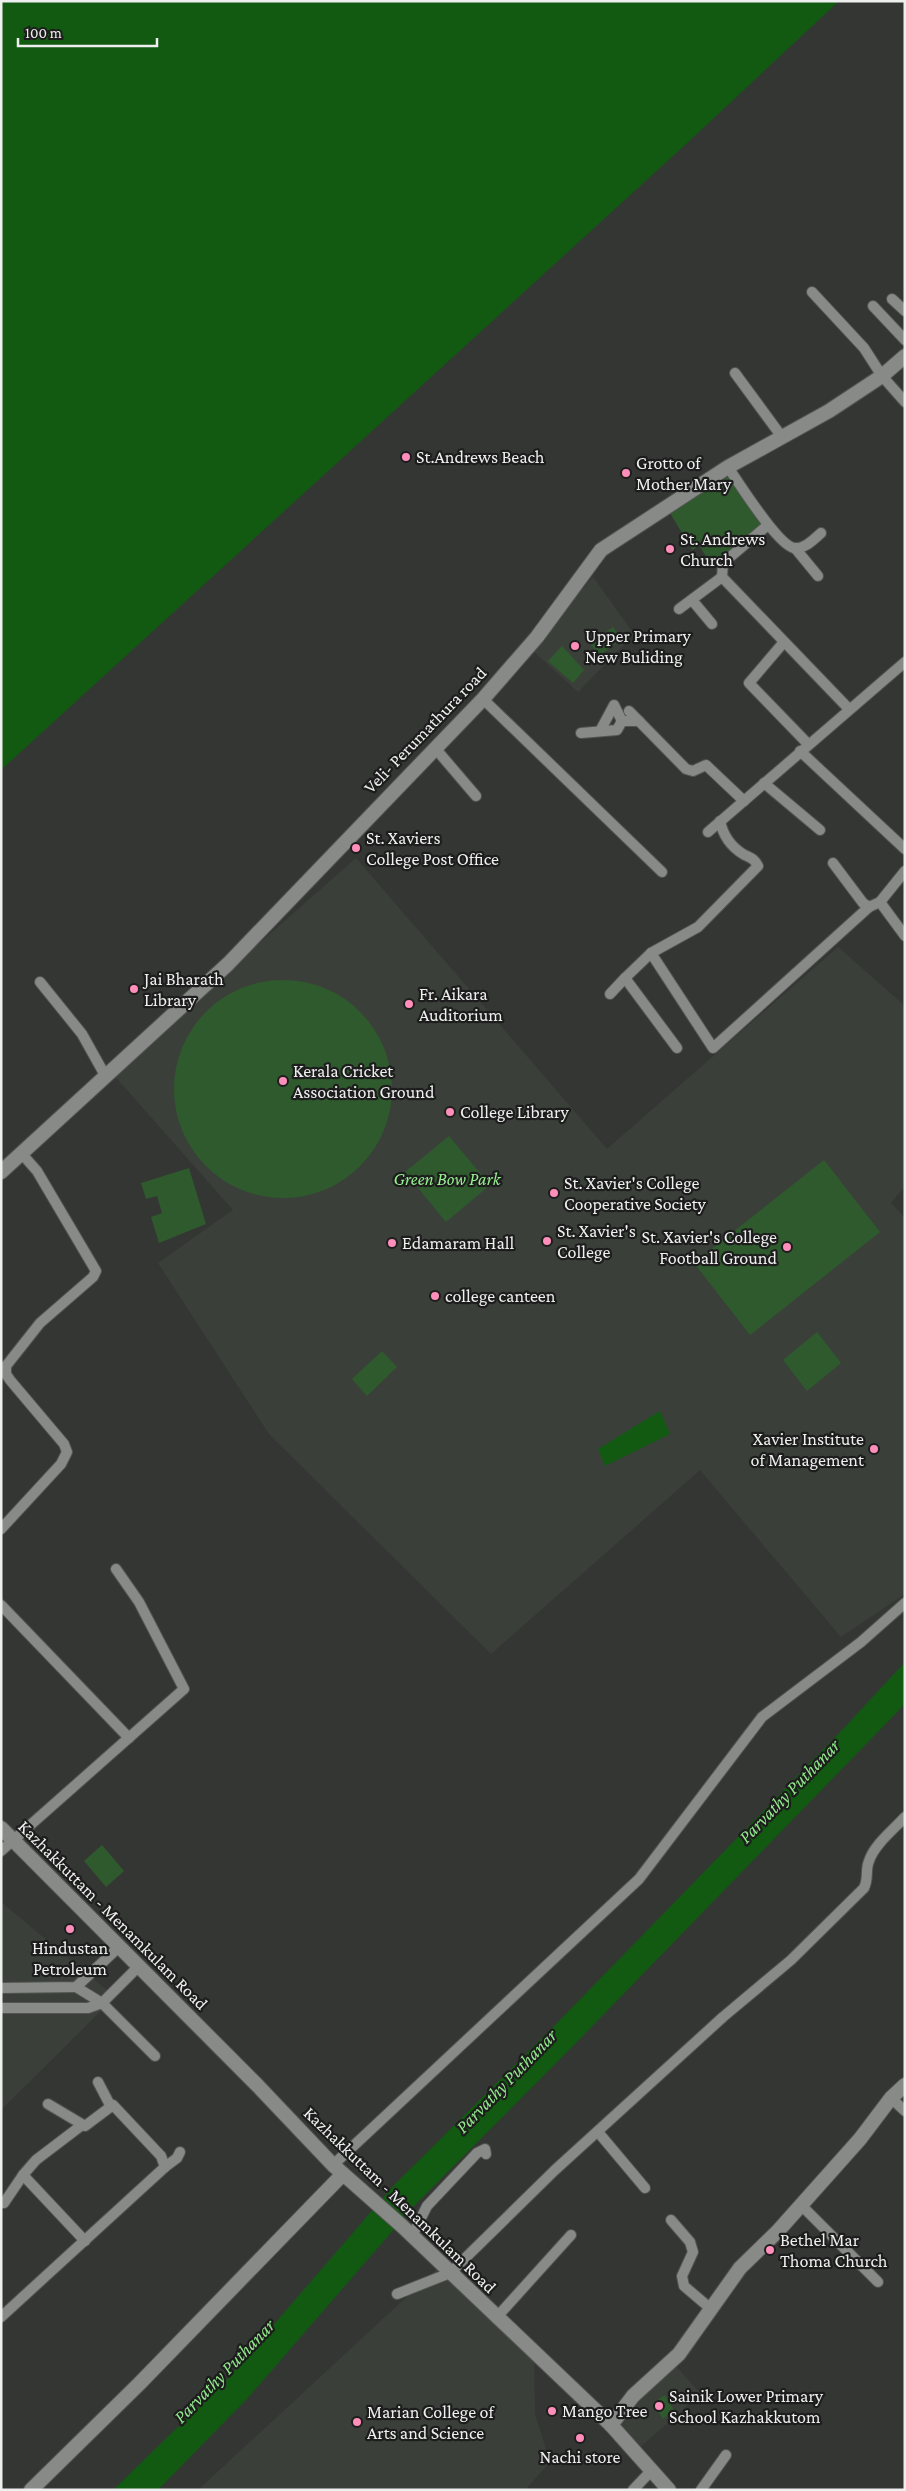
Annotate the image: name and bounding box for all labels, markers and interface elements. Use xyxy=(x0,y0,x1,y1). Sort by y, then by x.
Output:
scale bar xyxy=(18,15,156,47)
text: 100 m xyxy=(25,25,62,41)
place label: St.Andrews Beach xyxy=(416,447,545,467)
marker: St.Andrews Beach xyxy=(400,451,412,463)
place label: Grotto of Mother Mary xyxy=(636,453,732,494)
marker: Grotto of Mother Mary xyxy=(620,467,632,479)
place label: St. Andrews Church xyxy=(680,529,765,570)
marker: St. Andrews Church xyxy=(664,543,676,555)
place label: Upper Primary New Buliding xyxy=(585,626,692,667)
marker: Upper Primary New Buliding xyxy=(569,640,581,652)
street label: Veli- Perumathura road xyxy=(360,662,491,797)
place label: St. Xaviers College Post Office xyxy=(366,828,499,869)
marker: St. Xaviers College Post Office xyxy=(350,842,362,854)
place label: Jai Bharath Library xyxy=(142,969,224,1010)
marker: Jai Bharath Library xyxy=(128,983,140,995)
place label: Fr. Aikara Auditorium xyxy=(419,984,503,1025)
marker: Fr. Aikara Auditorium xyxy=(403,998,415,1010)
place label: Kerala Cricket Association Ground xyxy=(293,1061,435,1102)
marker: Kerala Cricket Association Ground xyxy=(277,1075,289,1087)
place label: College Library xyxy=(460,1102,569,1122)
marker: College Library xyxy=(444,1106,456,1118)
park label: Green Bow Park xyxy=(393,1169,502,1189)
place label: St. Xavier's College Cooperative Society xyxy=(564,1173,706,1214)
marker: St. Xavier's College Cooperative Society xyxy=(548,1187,560,1199)
place label: St. Xavier's College xyxy=(557,1221,636,1262)
place label: St. Xavier's College Football Ground xyxy=(642,1227,778,1268)
place label: Edamaram Hall xyxy=(402,1233,514,1253)
marker: St. Xavier's College xyxy=(541,1235,553,1247)
marker: Edamaram Hall xyxy=(386,1237,398,1249)
marker: St. Xavier's College Football Ground xyxy=(781,1241,793,1253)
place label: college canteen xyxy=(445,1286,556,1306)
marker: college canteen xyxy=(429,1290,441,1302)
place label: Xavier Institute of Management xyxy=(751,1429,865,1470)
marker: Xavier Institute of Management xyxy=(868,1443,880,1455)
water label: Parvathy Puthanar xyxy=(734,1734,845,1847)
street label: Kazhakkuttam - Menamkulam Road xyxy=(14,1816,212,2014)
marker: Hindustan Petroleum xyxy=(64,1923,76,1935)
place label: Hindustan Petroleum xyxy=(32,1938,108,1979)
water label: Parvathy Puthanar xyxy=(451,2024,562,2137)
street label: Kazhakkuttam - Menamkulam Road xyxy=(300,2103,501,2298)
place label: Bethel Mar Thoma Church xyxy=(780,2230,888,2271)
marker: Bethel Mar Thoma Church xyxy=(764,2244,776,2256)
water label: Parvathy Puthanar xyxy=(169,2314,280,2427)
place label: Sainik Lower Primary School Kazhakkutom xyxy=(669,2386,824,2427)
marker: Sainik Lower Primary School Kazhakkutom xyxy=(653,2400,665,2412)
place label: Mango Tree xyxy=(562,2401,648,2421)
place label: Marian College of Arts and Science xyxy=(367,2402,495,2443)
marker: Mango Tree xyxy=(546,2405,558,2417)
marker: Marian College of Arts and Science xyxy=(351,2416,363,2428)
marker: Nachi store xyxy=(574,2432,586,2444)
place label: Nachi store xyxy=(540,2447,621,2467)

